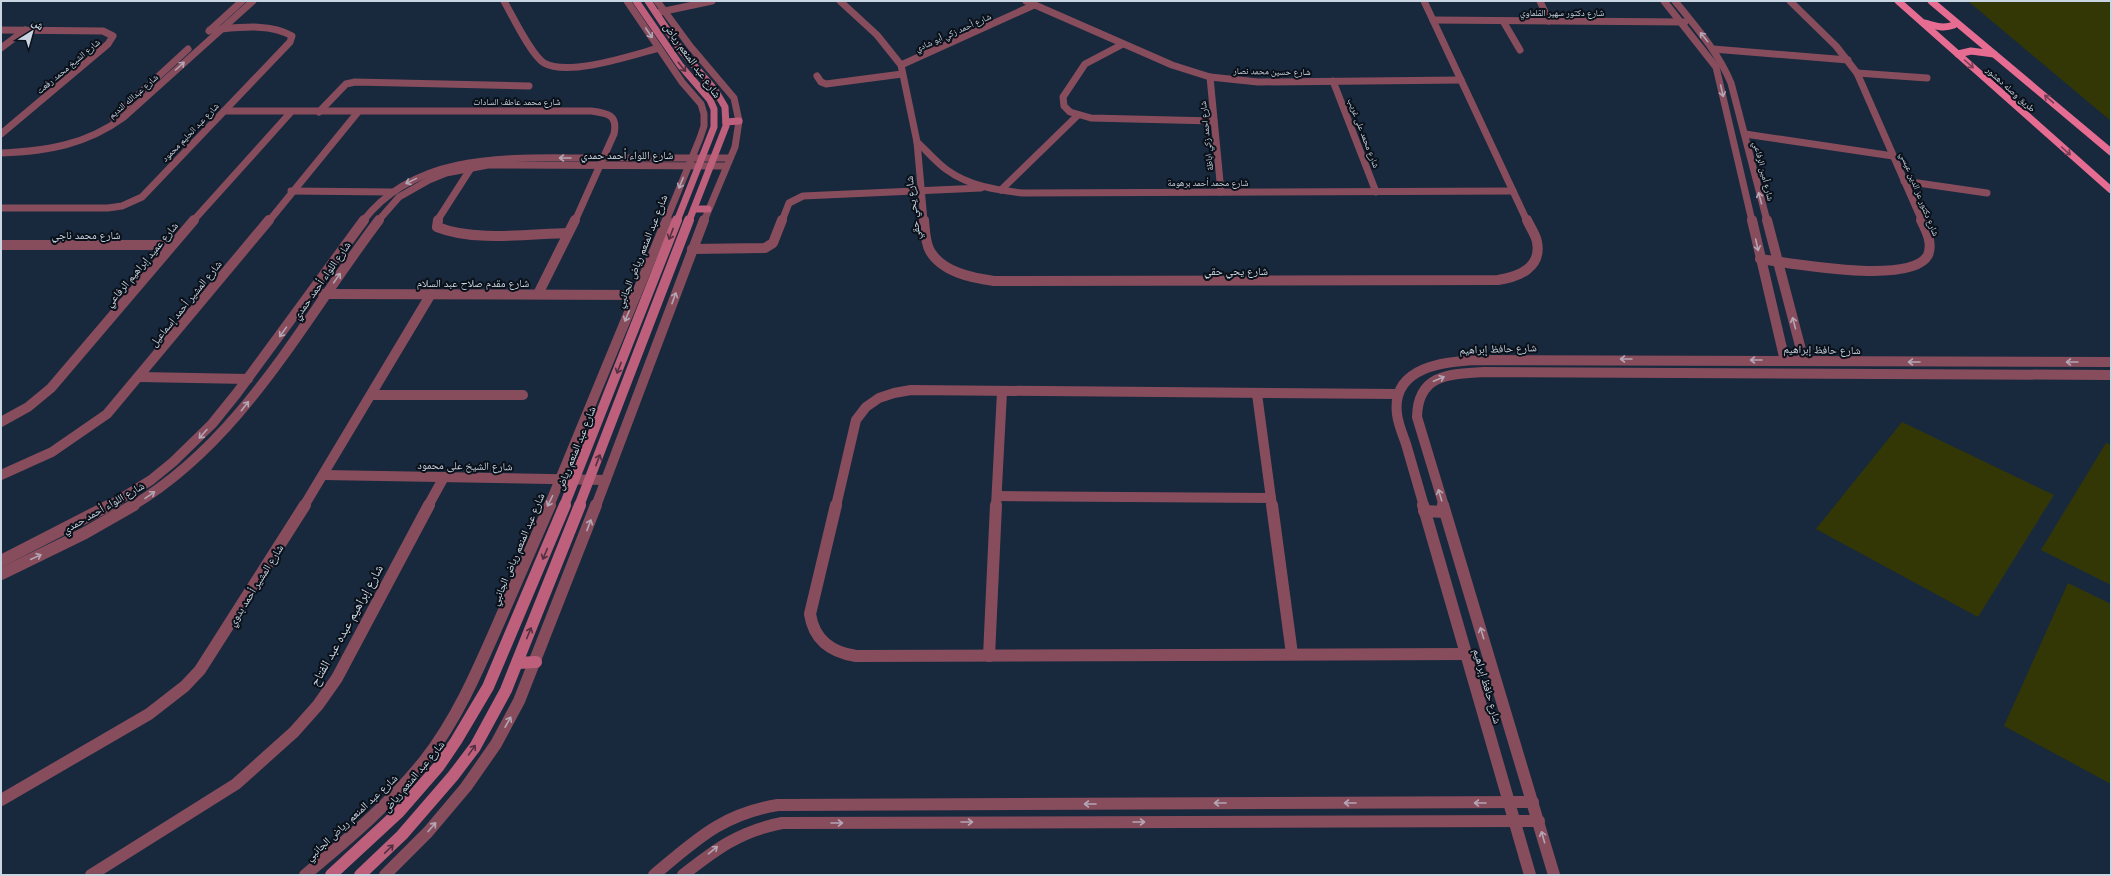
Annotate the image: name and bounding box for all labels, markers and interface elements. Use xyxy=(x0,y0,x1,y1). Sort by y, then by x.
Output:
street label: شارع دكتور سهير القلماوي xyxy=(1520,7,1604,20)
street label: شارع أحمد زكي أبو شادي xyxy=(913,10,994,56)
north arrow xyxy=(12,12,52,52)
text: ش xyxy=(29,15,47,34)
street label: شارع عبد المنعم رياض xyxy=(660,20,724,101)
one-way arrow xyxy=(645,27,653,38)
one-way arrow xyxy=(1700,32,1708,43)
street label: شارع الشيخ محمد رفعت xyxy=(34,36,103,97)
one-way arrow xyxy=(1964,60,1974,69)
one-way arrow xyxy=(175,62,185,71)
one-way arrow xyxy=(678,62,687,73)
street label: طريق وصله دهشور xyxy=(1983,63,2038,114)
street label: شارع حسين محمد نصار xyxy=(1232,65,1311,78)
street label: شارع عبدالله النديم xyxy=(106,71,161,121)
one-way arrow xyxy=(1719,84,1727,97)
one-way arrow xyxy=(2044,95,2055,104)
street label: شارع محمد عاطف السادات xyxy=(473,96,561,108)
street label: شارع محمد على غريب xyxy=(1345,97,1382,170)
street label: شارع عبد الحليم محمود xyxy=(159,100,222,164)
street label: شارع احمد زكي اباظة xyxy=(1197,100,1217,171)
street label: شارع أمين الرفاعي xyxy=(1749,140,1777,203)
one-way arrow xyxy=(2061,146,2072,155)
street label: شارع اللواء أحمد حمدي xyxy=(581,148,673,163)
street label: شارع دكتور عز الدين عيسي xyxy=(1896,150,1942,238)
one-way arrow xyxy=(559,154,572,162)
street label: شارع يحي حقي xyxy=(902,175,925,241)
one-way arrow xyxy=(677,176,684,188)
one-way arrow xyxy=(405,177,417,185)
street label: شارع محمد أحمد برهومة xyxy=(1167,177,1249,189)
one-way arrow xyxy=(1756,191,1763,204)
street label: شارع عبد المنعم رياض الجانبي xyxy=(612,192,672,311)
street label: شارع عميد إبراهيم الرفاعي xyxy=(102,219,182,311)
one-way arrow xyxy=(667,227,675,239)
street label: شارع محمد ناجي xyxy=(51,228,121,243)
street label: شارع اللواء أحمد حمدي xyxy=(289,238,355,323)
one-way arrow xyxy=(1754,238,1762,251)
street label: شارع المشير أحمد إسماعيل xyxy=(146,257,225,350)
street label: شارع يحي حقي xyxy=(1204,264,1268,279)
one-way arrow xyxy=(333,273,341,284)
street label: شارع مقدم صلاح عبد السلام xyxy=(417,276,529,290)
one-way arrow xyxy=(670,292,678,304)
one-way arrow xyxy=(623,310,631,322)
one-way arrow xyxy=(1790,317,1797,330)
one-way arrow xyxy=(278,326,287,337)
street label: شارع حافظ إبراهيم xyxy=(1459,340,1537,358)
street label: شارع حافظ إبراهيم xyxy=(1783,342,1861,358)
one-way arrow xyxy=(1620,355,1633,363)
one-way arrow xyxy=(1750,356,1763,364)
one-way arrow xyxy=(1908,358,1921,366)
one-way arrow xyxy=(2066,358,2079,366)
one-way arrow xyxy=(615,361,622,373)
one-way arrow xyxy=(1433,375,1445,383)
one-way arrow xyxy=(240,401,249,412)
street label: شارع عبد المنعم رياض xyxy=(552,404,600,493)
one-way arrow xyxy=(198,429,207,439)
one-way arrow xyxy=(594,455,602,467)
street label: شارع الشيخ على محمود xyxy=(417,458,513,473)
street label: شارع اللواء أحمد حمدي xyxy=(60,478,148,538)
one-way arrow xyxy=(1436,488,1443,501)
one-way arrow xyxy=(144,491,155,499)
street label: شارع عبد المنعم رياض الجانبي xyxy=(487,491,549,608)
one-way arrow xyxy=(546,495,553,507)
one-way arrow xyxy=(585,519,593,531)
street label: شارع المشير أحمد بدوي xyxy=(225,542,288,630)
one-way arrow xyxy=(540,547,548,559)
one-way arrow xyxy=(30,553,42,560)
street label: شارع إبراهيم عبده عبد الفتاح xyxy=(306,561,388,690)
one-way arrow xyxy=(1478,626,1485,639)
one-way arrow xyxy=(526,628,534,640)
street label: شارع حافظ إبراهيم xyxy=(1469,647,1505,726)
one-way arrow xyxy=(504,717,512,729)
street label: شارع عبد المنعم رياض xyxy=(379,738,448,816)
one-way arrow xyxy=(468,744,476,755)
street label: شارع عبد المنعم رياض الجانبي xyxy=(302,771,402,865)
one-way arrow xyxy=(1214,799,1227,807)
one-way arrow xyxy=(1344,799,1357,807)
one-way arrow xyxy=(1474,799,1487,807)
one-way arrow xyxy=(1084,800,1097,808)
one-way arrow xyxy=(960,818,973,826)
one-way arrow xyxy=(1132,818,1145,826)
one-way arrow xyxy=(830,819,843,827)
one-way arrow xyxy=(427,822,436,833)
one-way arrow xyxy=(1539,831,1546,844)
one-way arrow xyxy=(383,844,394,853)
one-way arrow xyxy=(708,846,719,855)

